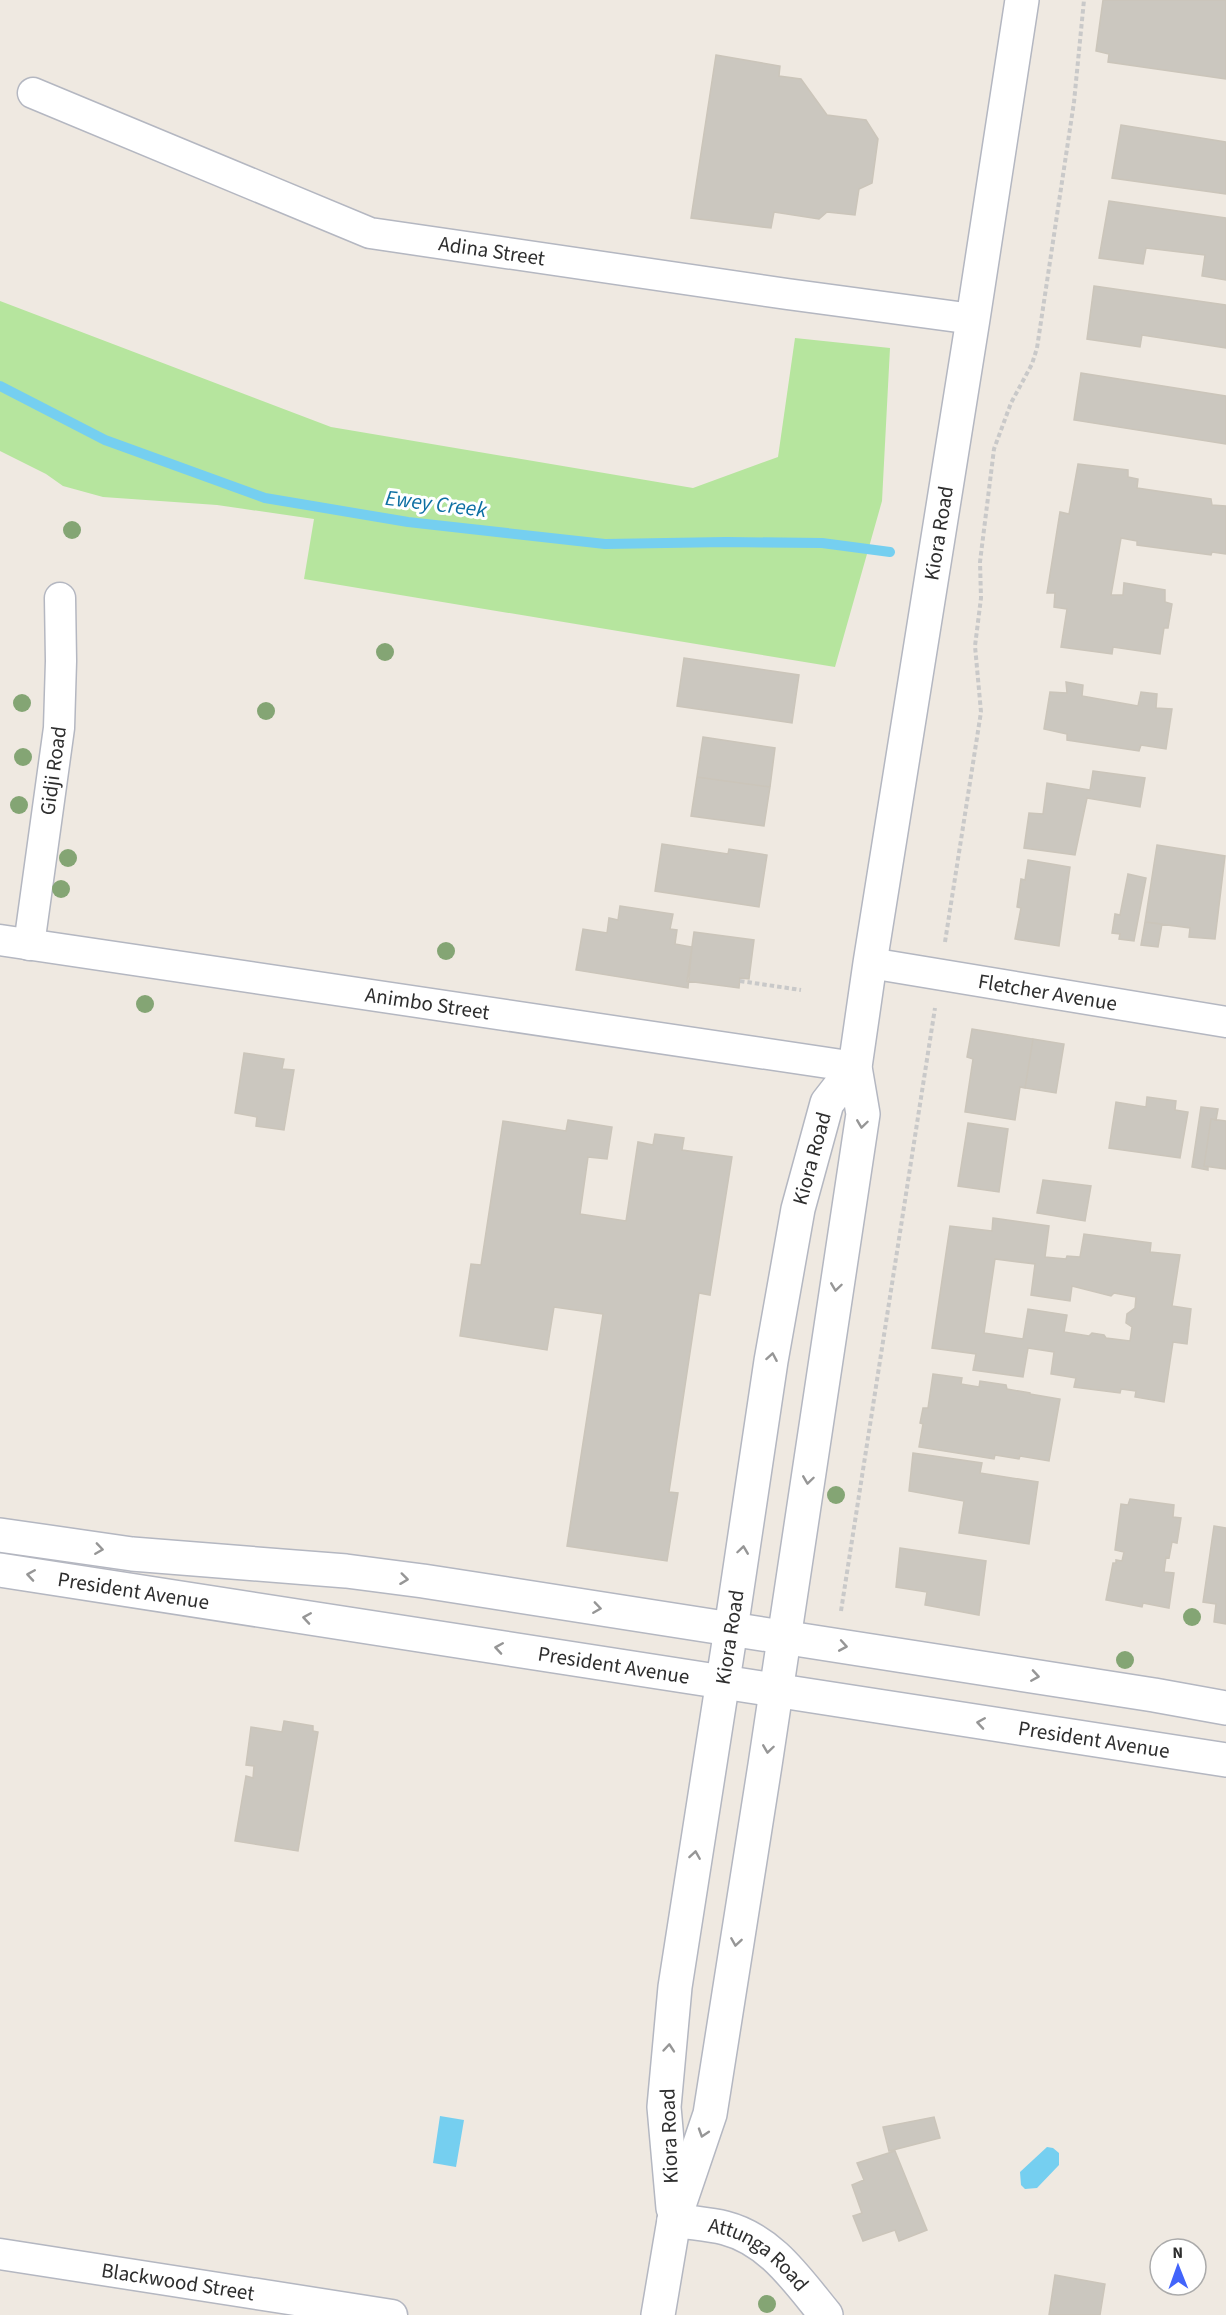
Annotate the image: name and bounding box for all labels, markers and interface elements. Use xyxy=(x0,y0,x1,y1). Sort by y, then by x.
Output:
street label: Adina Street xyxy=(437,228,547,273)
water label: Ewey Creek xyxy=(383,482,489,526)
street label: Kiora Road xyxy=(916,484,961,583)
street label: Gidji Road xyxy=(32,724,74,817)
street label: Fletcher Avenue xyxy=(976,966,1119,1019)
street label: Animbo Street xyxy=(363,979,492,1028)
street label: Kiora Road xyxy=(785,1108,839,1208)
one-way arrow xyxy=(856,1120,868,1129)
one-way arrow xyxy=(831,1282,843,1292)
one-way arrow xyxy=(765,1352,777,1362)
one-way arrow xyxy=(802,1475,814,1485)
one-way arrow xyxy=(95,1543,104,1555)
one-way arrow xyxy=(737,1545,749,1555)
street label: President Avenue xyxy=(55,1564,211,1617)
one-way arrow xyxy=(26,1569,36,1581)
one-way arrow xyxy=(400,1572,409,1584)
street label: Kiora Road xyxy=(708,1588,752,1687)
one-way arrow xyxy=(593,1601,602,1613)
one-way arrow xyxy=(302,1612,312,1625)
street label: President Avenue xyxy=(536,1639,692,1692)
one-way arrow xyxy=(838,1640,847,1652)
one-way arrow xyxy=(495,1642,504,1654)
one-way arrow xyxy=(1031,1670,1040,1682)
street label: President Avenue xyxy=(1016,1713,1172,1766)
one-way arrow xyxy=(977,1718,986,1730)
one-way arrow xyxy=(762,1745,774,1754)
one-way arrow xyxy=(689,1851,701,1860)
one-way arrow xyxy=(731,1937,743,1946)
one-way arrow xyxy=(663,2044,676,2053)
street label: Kiora Road xyxy=(652,2088,686,2184)
one-way arrow xyxy=(698,2128,710,2138)
street label: Attunga Road xyxy=(706,2210,816,2298)
north arrow xyxy=(1148,2237,1208,2297)
text: N xyxy=(1172,2242,1183,2264)
street label: Blackwood Street xyxy=(99,2255,257,2308)

